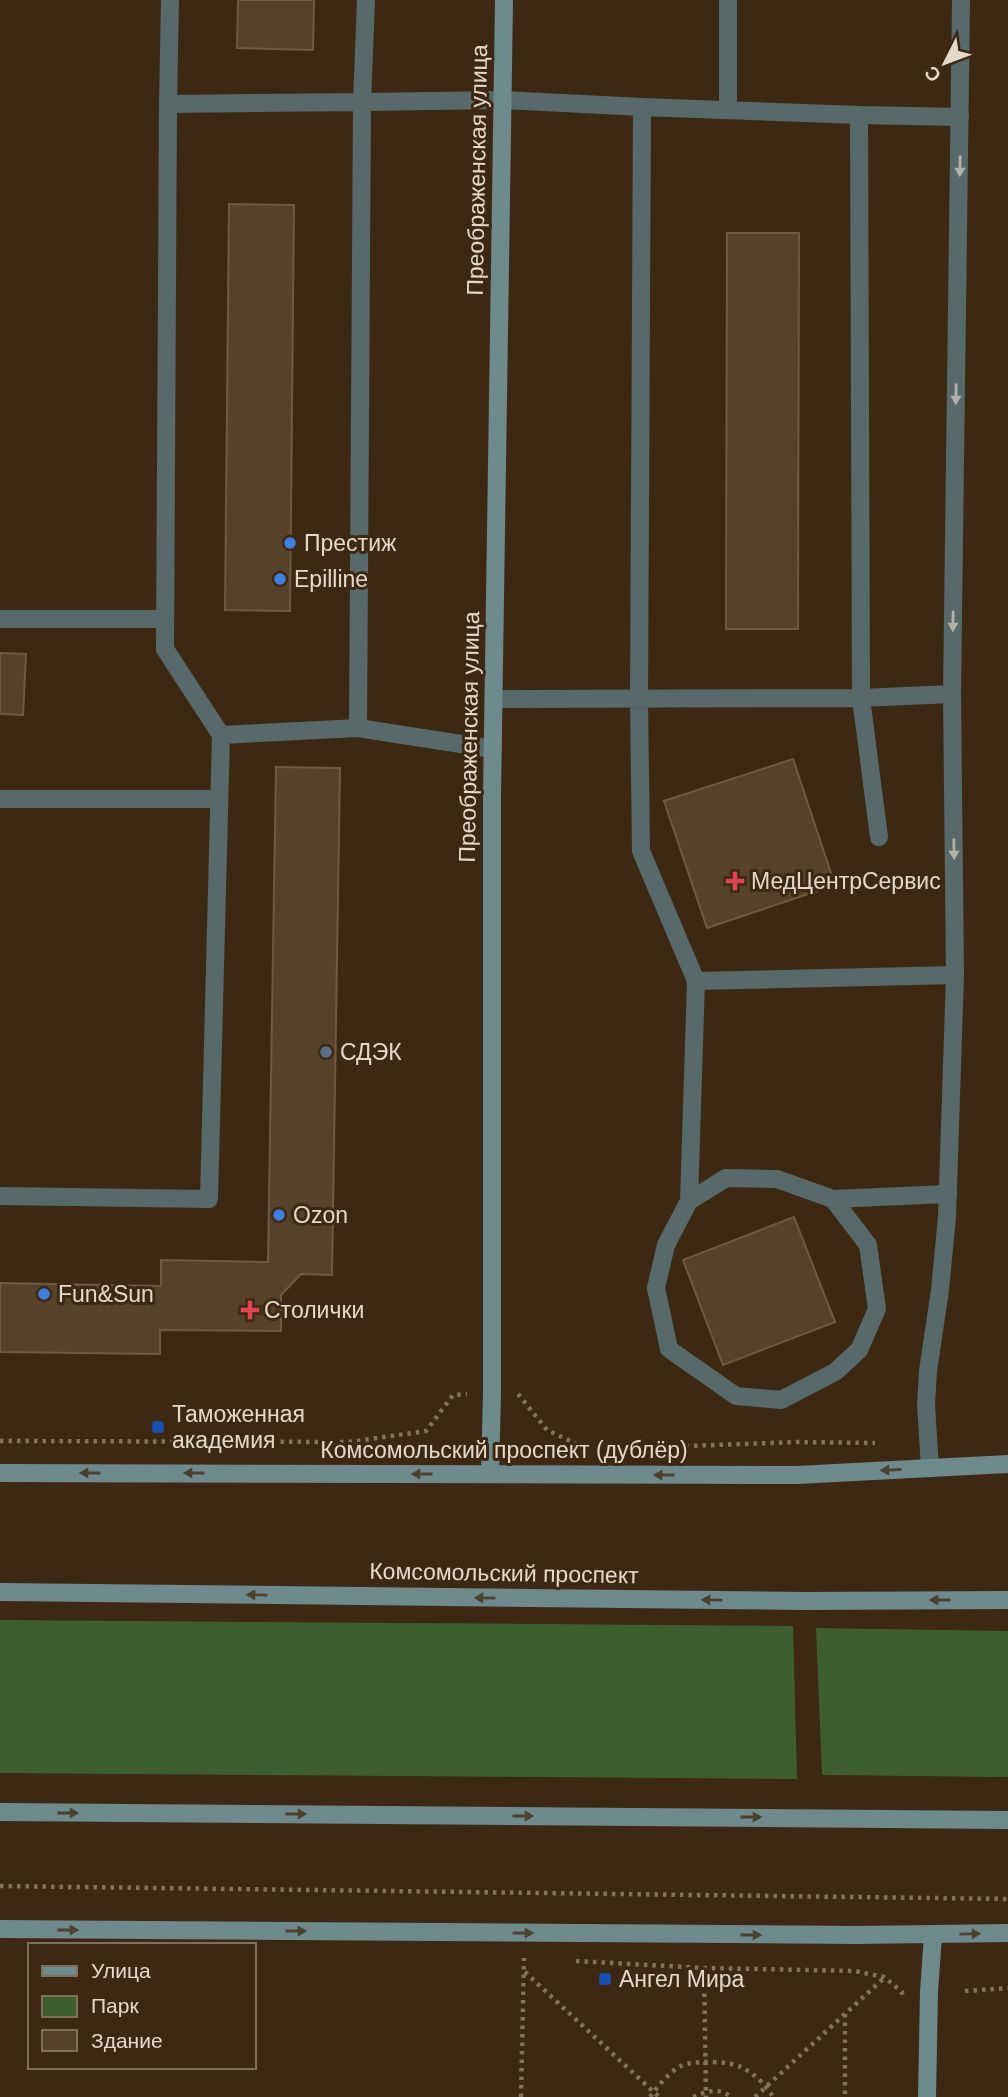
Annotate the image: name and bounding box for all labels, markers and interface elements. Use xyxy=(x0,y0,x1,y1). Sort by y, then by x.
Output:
north arrow xyxy=(910,28,980,98)
street label: Преображенская улица xyxy=(462,44,492,296)
text: С xyxy=(920,62,945,86)
one-way arrow xyxy=(954,155,966,177)
one-way arrow xyxy=(951,383,962,405)
place label: Престиж xyxy=(304,530,397,556)
marker: Престиж xyxy=(282,535,298,551)
place label: Epilline xyxy=(294,566,368,592)
marker: Epilline xyxy=(272,571,288,587)
one-way arrow xyxy=(947,610,959,632)
street label: Преображенская улица xyxy=(454,611,484,863)
one-way arrow xyxy=(948,838,959,860)
place label: МедЦентрСервис xyxy=(751,868,941,894)
marker: МедЦентрСервис xyxy=(725,871,745,891)
place label: СДЭК xyxy=(340,1039,402,1065)
marker: СДЭК xyxy=(318,1044,334,1060)
place label: Ozon xyxy=(293,1202,348,1228)
marker: Ozon xyxy=(271,1207,287,1223)
place label: Fun&Sun xyxy=(58,1281,154,1307)
marker: Fun&Sun xyxy=(36,1286,52,1302)
place label: Столички xyxy=(264,1297,364,1323)
marker: Столички xyxy=(242,1302,258,1318)
place label: Таможенная академия xyxy=(172,1401,305,1453)
marker: Таможенная академия xyxy=(150,1419,166,1435)
street label: Комсомольский проспект (дублёр) xyxy=(320,1437,688,1463)
one-way arrow xyxy=(880,1465,902,1476)
one-way arrow xyxy=(78,1467,100,1479)
one-way arrow xyxy=(183,1467,205,1479)
one-way arrow xyxy=(410,1468,432,1480)
one-way arrow xyxy=(652,1469,674,1481)
street label: Комсомольский проспект xyxy=(369,1558,639,1588)
one-way arrow xyxy=(246,1589,268,1601)
one-way arrow xyxy=(474,1592,496,1604)
one-way arrow xyxy=(929,1594,951,1606)
one-way arrow xyxy=(701,1595,723,1606)
one-way arrow xyxy=(57,1807,79,1819)
one-way arrow xyxy=(285,1808,307,1820)
one-way arrow xyxy=(512,1810,534,1822)
one-way arrow xyxy=(740,1811,762,1823)
one-way arrow xyxy=(57,1924,79,1936)
one-way arrow xyxy=(285,1926,307,1937)
one-way arrow xyxy=(512,1927,534,1939)
one-way arrow xyxy=(960,1928,982,1940)
one-way arrow xyxy=(740,1929,762,1940)
legend xyxy=(28,1943,256,2069)
text: Улица xyxy=(91,1959,151,1982)
place label: Ангел Мира xyxy=(619,1966,745,1992)
marker: Ангел Мира xyxy=(597,1971,613,1987)
text: Парк xyxy=(91,1994,139,2017)
text: Здание xyxy=(91,2029,163,2052)

